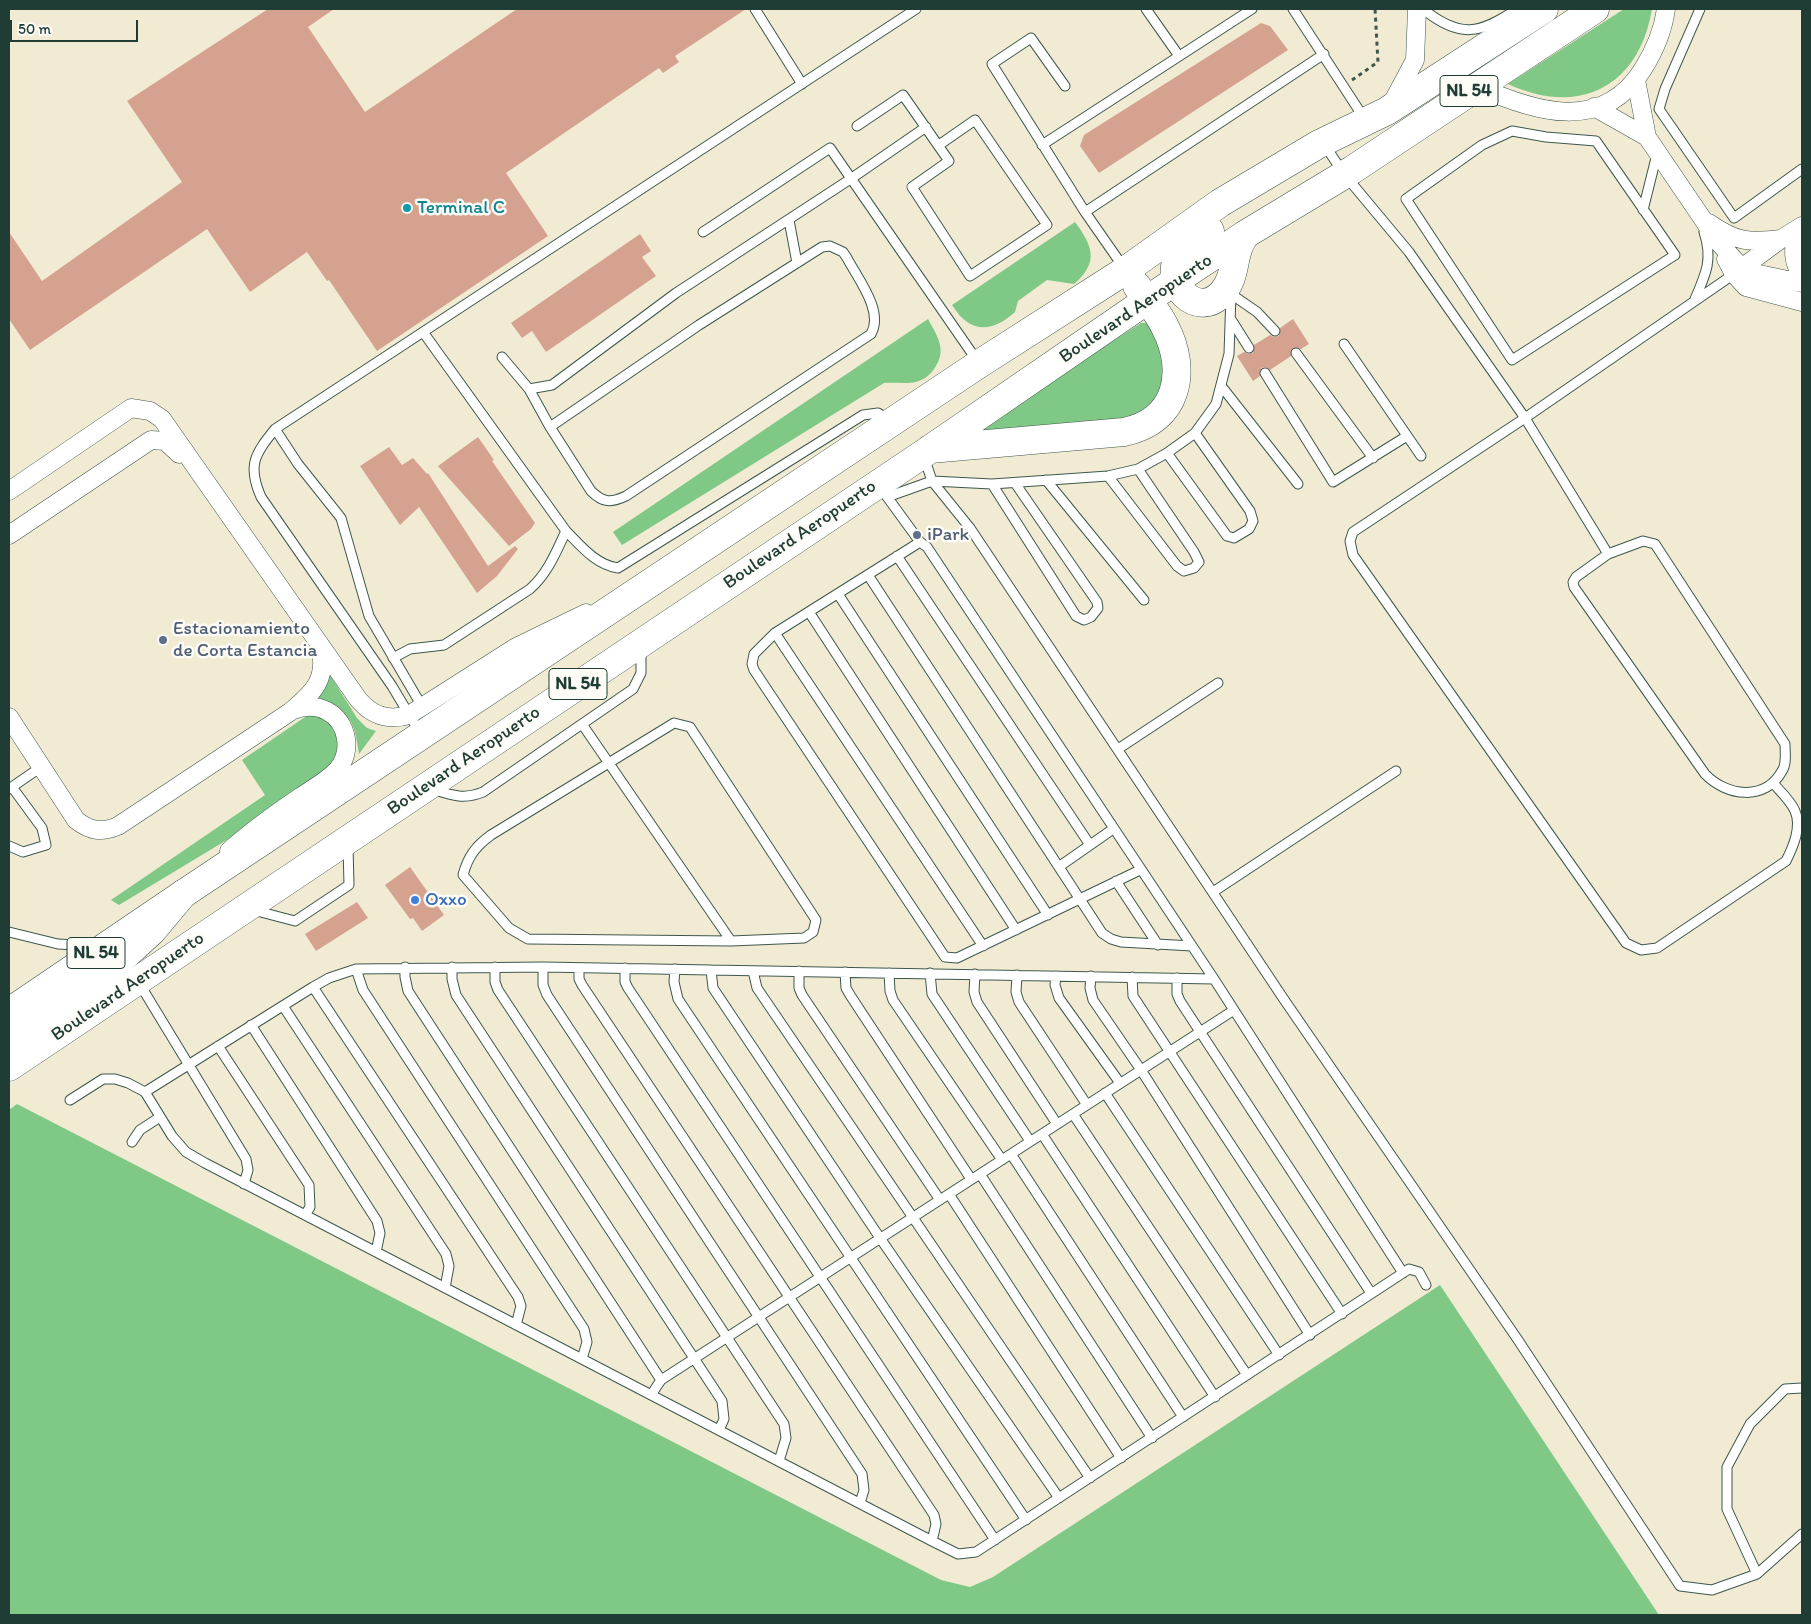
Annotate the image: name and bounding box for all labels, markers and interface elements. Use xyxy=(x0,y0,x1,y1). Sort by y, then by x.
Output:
scale bar xyxy=(12,10,140,42)
text: 50 m xyxy=(18,20,51,38)
road number: NL 54 xyxy=(1440,76,1498,106)
place label: Terminal C xyxy=(417,197,505,219)
marker: Terminal C xyxy=(401,202,413,214)
street label: Boulevard Aeropuerto xyxy=(1055,249,1217,369)
street label: Boulevard Aeropuerto xyxy=(719,475,881,595)
place label: iPark xyxy=(927,524,969,546)
marker: iPark xyxy=(911,529,923,541)
place label: Estacionamiento de Corta Estancia xyxy=(173,618,317,662)
marker: Estacionamiento de Corta Estancia xyxy=(157,634,169,646)
road number: NL 54 xyxy=(549,669,607,700)
street label: Boulevard Aeropuerto xyxy=(383,701,545,821)
place label: Oxxo xyxy=(425,889,467,911)
marker: Oxxo xyxy=(409,894,421,906)
street label: Boulevard Aeropuerto xyxy=(47,927,209,1047)
road number: NL 54 xyxy=(67,938,125,968)

